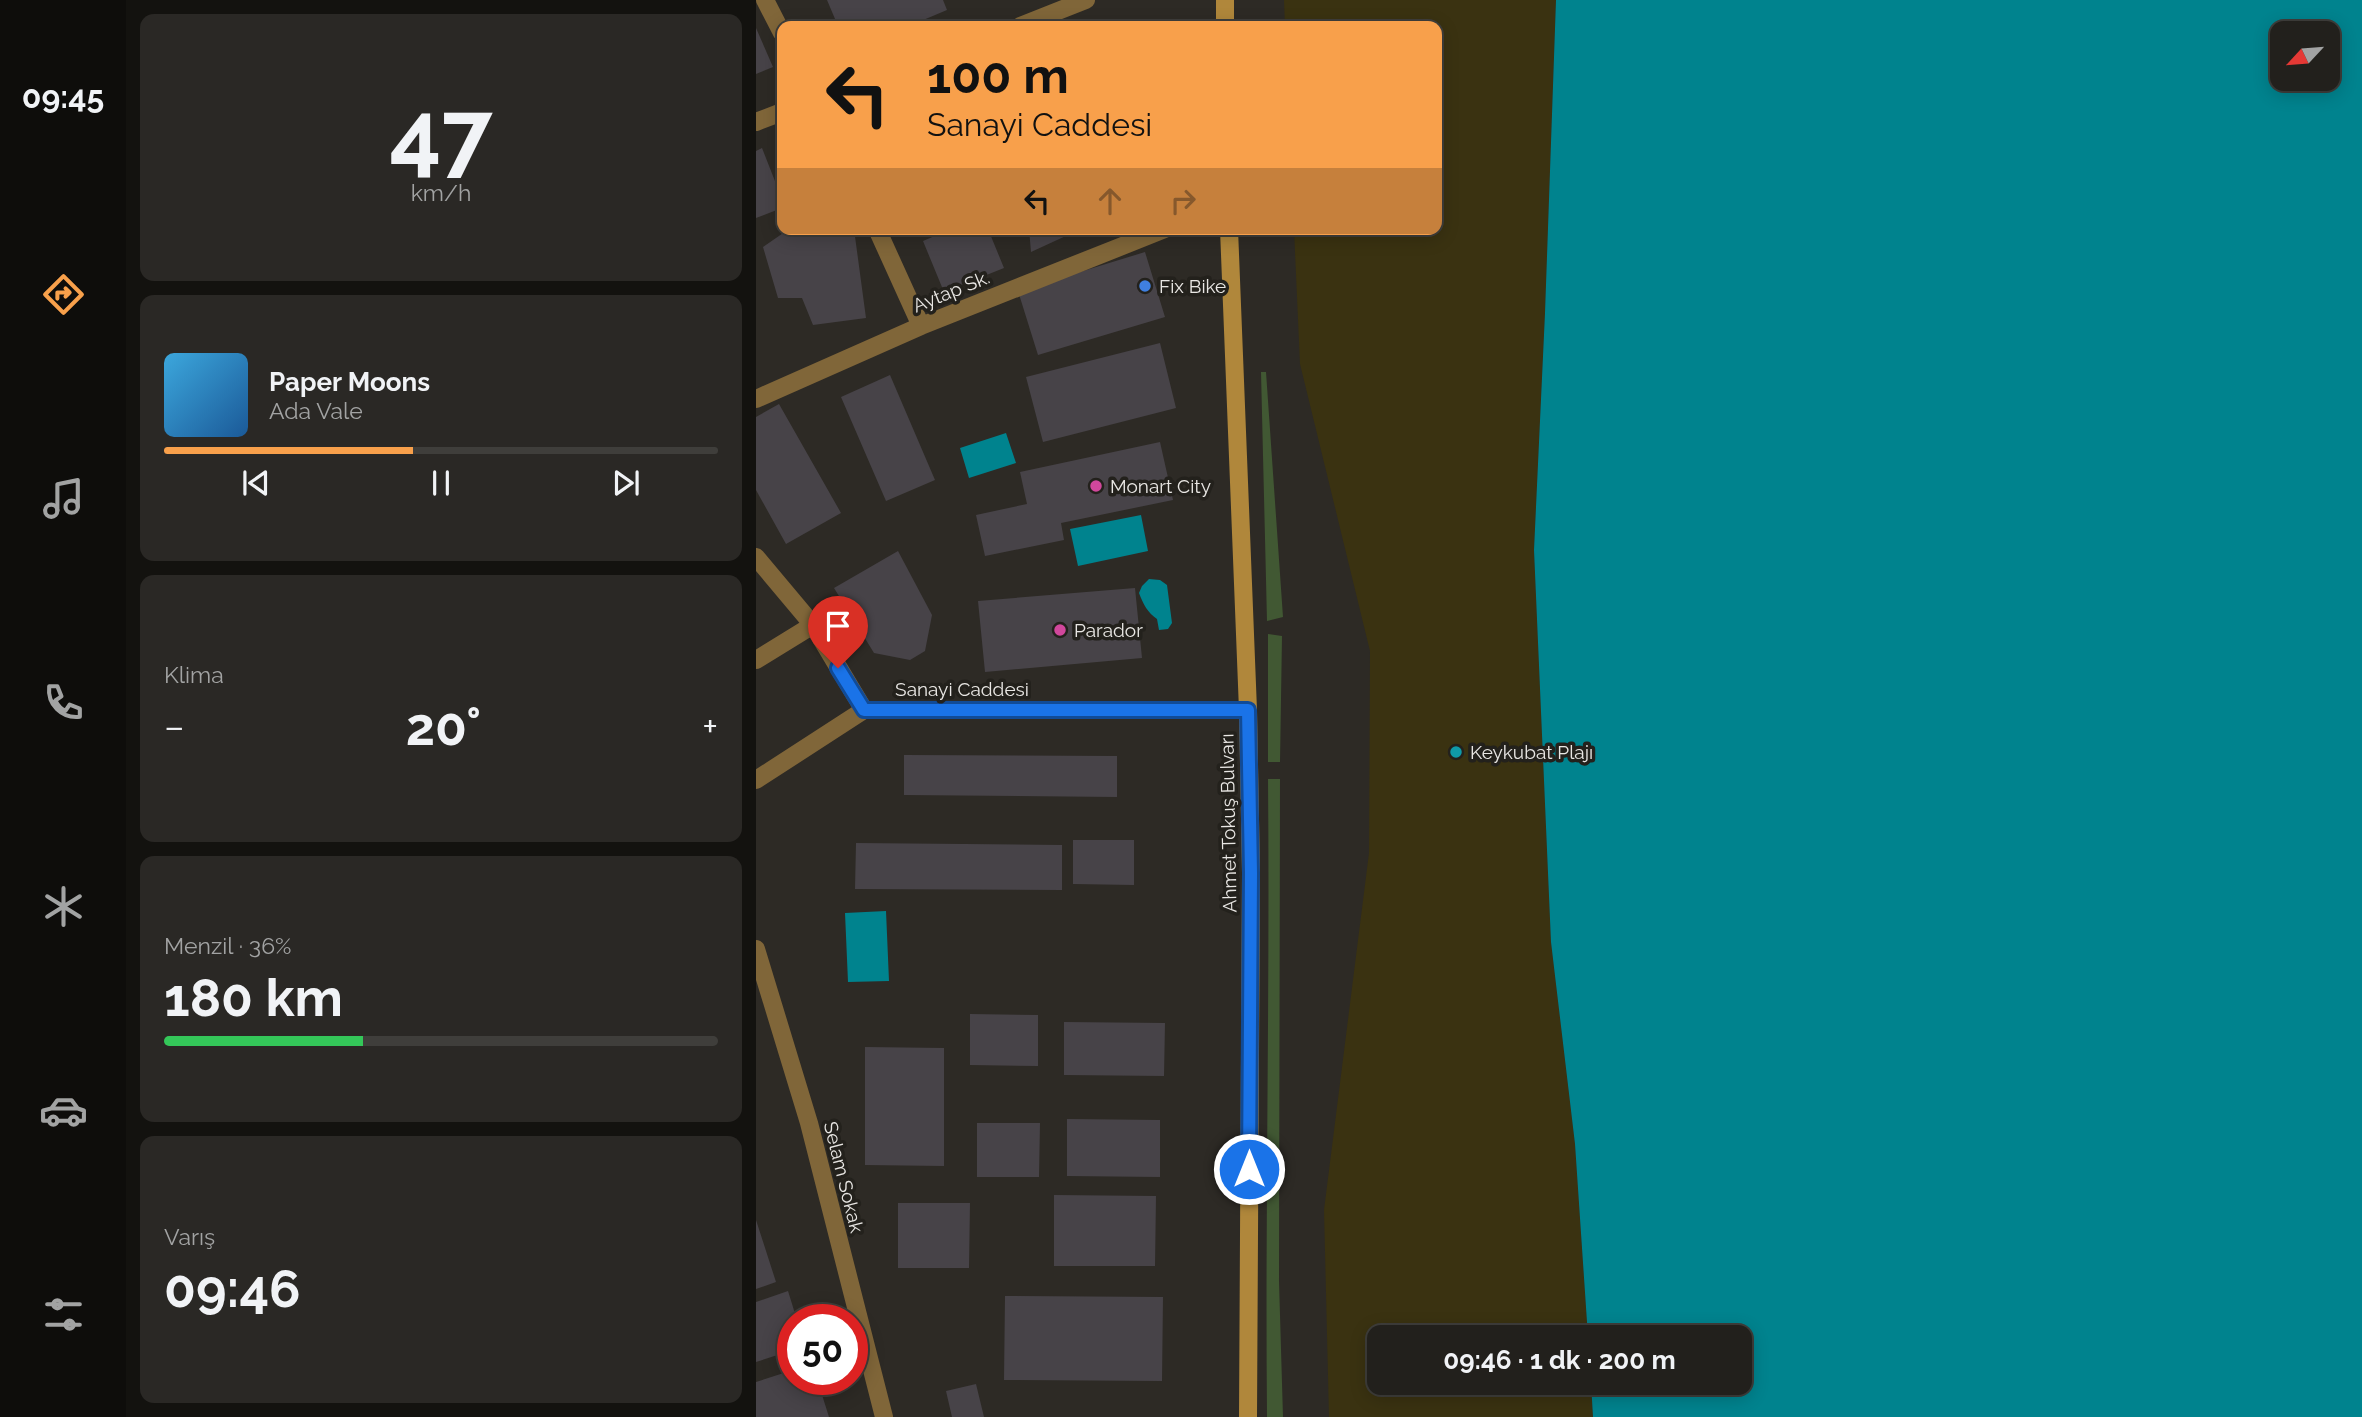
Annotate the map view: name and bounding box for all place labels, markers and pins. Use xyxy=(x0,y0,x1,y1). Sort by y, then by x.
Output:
place label: Fix Bike xyxy=(1159,275,1226,297)
marker: Fix Bike xyxy=(1137,278,1153,294)
place label: Monart City xyxy=(1110,475,1211,497)
marker: Monart City xyxy=(1088,478,1104,494)
pin xyxy=(808,596,868,668)
place label: Parador xyxy=(1074,619,1143,641)
marker: Parador xyxy=(1052,622,1068,638)
place label: Keykubat Plajı xyxy=(1470,741,1593,763)
marker: Keykubat Plajı xyxy=(1448,744,1464,760)

